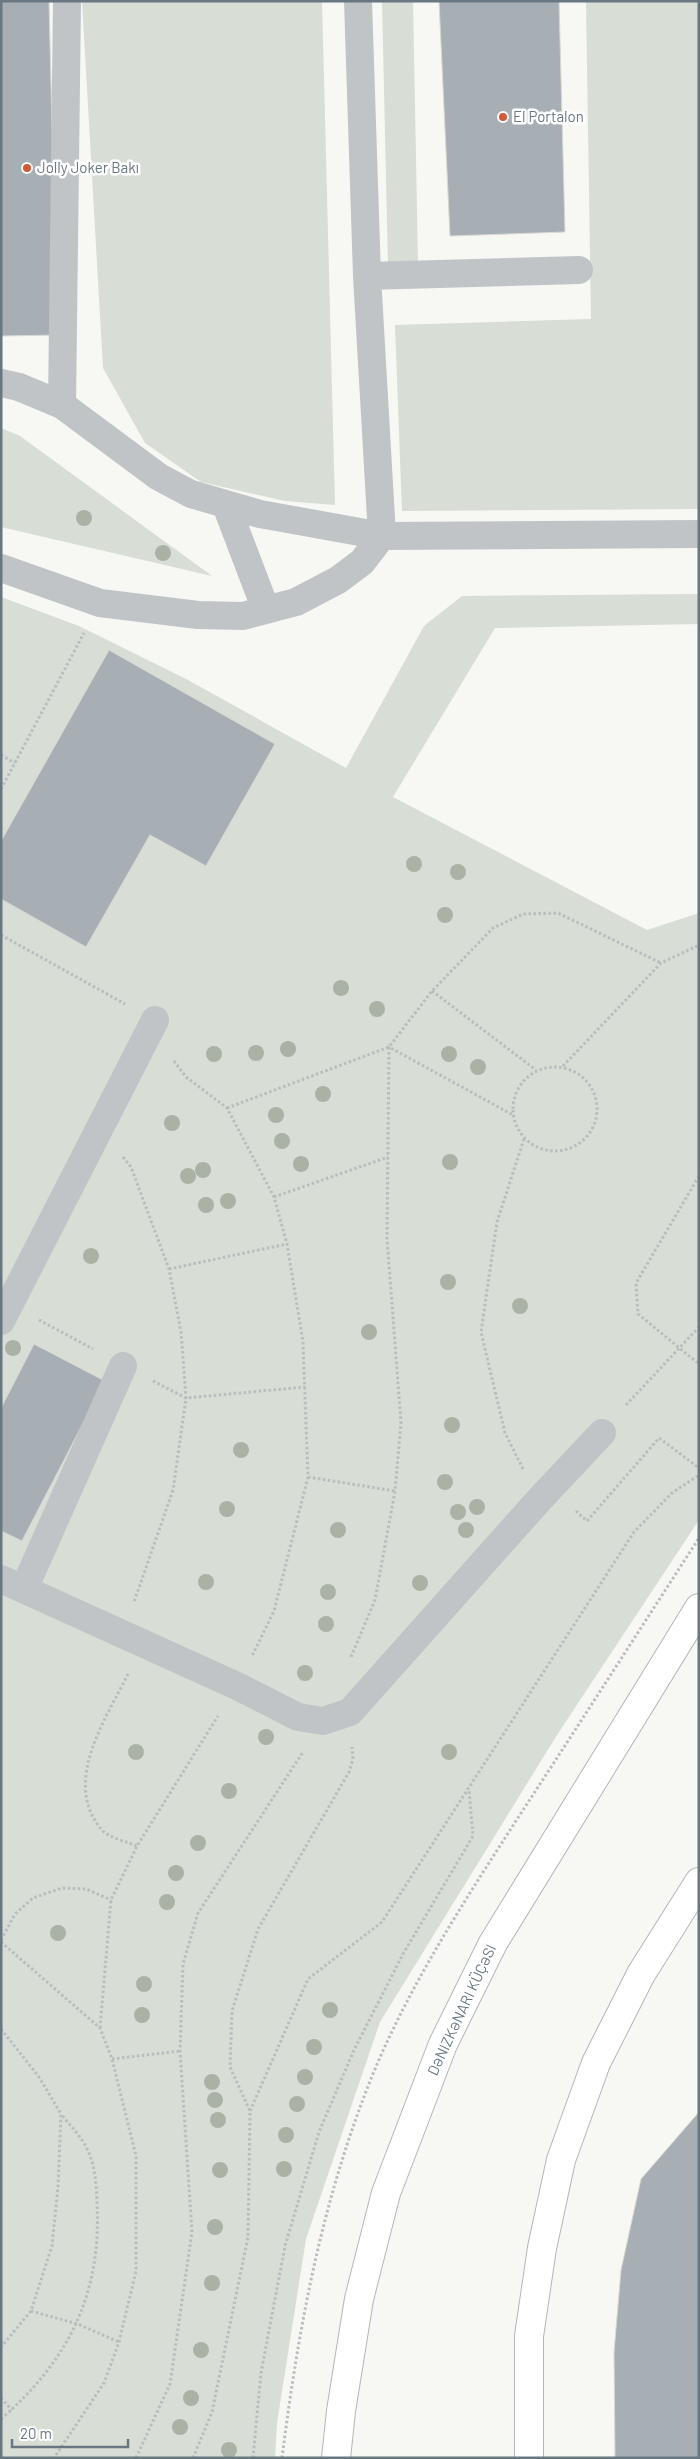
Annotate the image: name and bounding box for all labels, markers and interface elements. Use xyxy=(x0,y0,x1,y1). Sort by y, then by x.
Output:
place label: El Portalon xyxy=(513,107,584,125)
marker: El Portalon xyxy=(497,111,509,123)
place label: Jolly Joker Bakı xyxy=(37,158,139,176)
marker: Jolly Joker Bakı xyxy=(21,162,33,174)
street label: DƏNIZKƏNARI KÜÇƏSI xyxy=(423,1941,499,2078)
scale bar xyxy=(12,2416,129,2448)
text: 20 m xyxy=(20,2424,52,2442)

